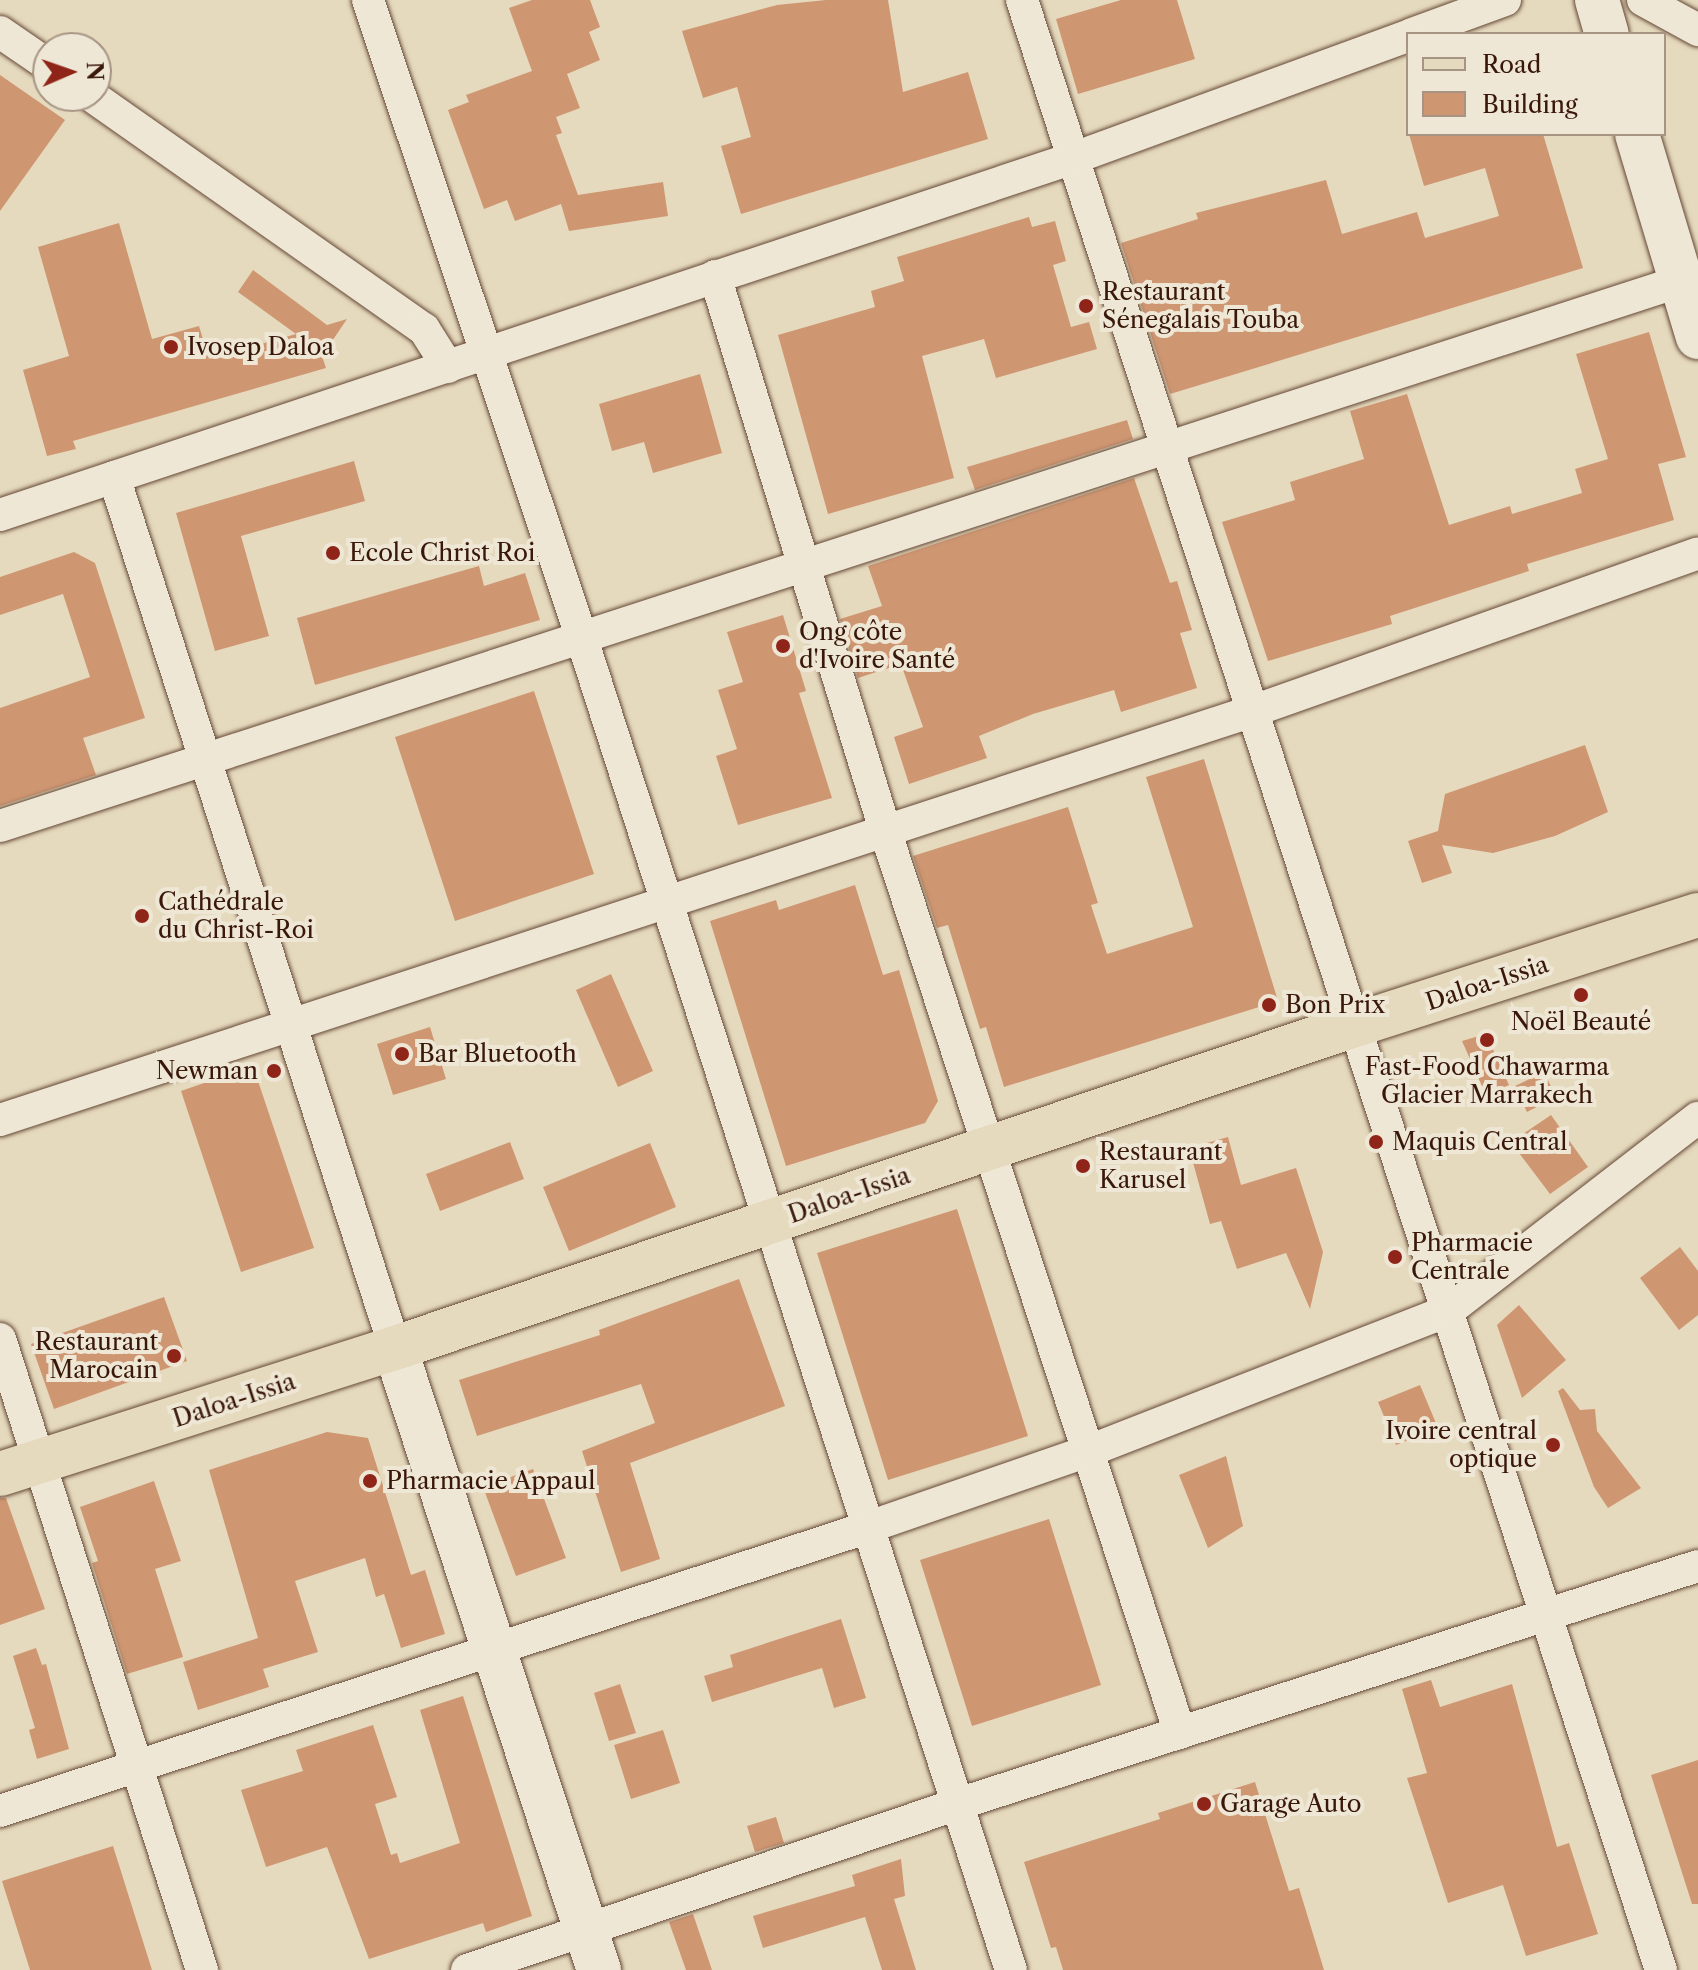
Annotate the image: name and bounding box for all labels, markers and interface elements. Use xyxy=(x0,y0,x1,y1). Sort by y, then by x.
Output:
north arrow xyxy=(32,32,112,112)
legend xyxy=(1406,32,1666,136)
text: Road xyxy=(1482,50,1541,79)
text: N xyxy=(81,61,108,81)
text: Building xyxy=(1482,90,1578,119)
place label: Restaurant Sénegalais Touba xyxy=(1102,278,1300,334)
marker: Restaurant Sénegalais Touba xyxy=(1077,297,1095,315)
place label: Ivosep Daloa xyxy=(187,333,334,361)
marker: Ivosep Daloa xyxy=(162,338,180,356)
place label: Ecole Christ Roi xyxy=(349,539,535,567)
marker: Ecole Christ Roi xyxy=(324,544,342,562)
place label: Ong côte d'Ivoire Santé xyxy=(799,618,955,674)
marker: Ong côte d'Ivoire Santé xyxy=(774,637,792,655)
place label: Cathédrale du Christ-Roi xyxy=(158,888,314,944)
marker: Cathédrale du Christ-Roi xyxy=(133,907,151,925)
street label: Daloa-Issia xyxy=(1422,950,1552,1016)
marker: Noël Beauté xyxy=(1572,986,1590,1004)
place label: Bon Prix xyxy=(1285,991,1385,1019)
marker: Bon Prix xyxy=(1260,996,1278,1014)
place label: Noël Beauté xyxy=(1511,1008,1651,1036)
marker: Fast-Food Chawarma Glacier Marrakech xyxy=(1478,1031,1496,1049)
place label: Bar Bluetooth xyxy=(418,1040,577,1068)
marker: Bar Bluetooth xyxy=(393,1045,411,1063)
place label: Fast-Food Chawarma Glacier Marrakech xyxy=(1365,1053,1609,1109)
place label: Newman xyxy=(156,1057,258,1085)
marker: Newman xyxy=(265,1062,283,1080)
place label: Maquis Central xyxy=(1392,1128,1567,1156)
marker: Maquis Central xyxy=(1367,1133,1385,1151)
place label: Restaurant Karusel xyxy=(1099,1138,1222,1194)
marker: Restaurant Karusel xyxy=(1074,1157,1092,1175)
street label: Daloa-Issia xyxy=(784,1161,914,1229)
place label: Pharmacie Centrale xyxy=(1411,1229,1533,1285)
marker: Pharmacie Centrale xyxy=(1386,1248,1404,1266)
place label: Restaurant Marocain xyxy=(35,1328,158,1384)
marker: Restaurant Marocain xyxy=(165,1347,183,1365)
street label: Daloa-Issia xyxy=(169,1367,299,1433)
place label: Ivoire central optique xyxy=(1385,1417,1537,1473)
marker: Ivoire central optique xyxy=(1544,1436,1562,1454)
place label: Pharmacie Appaul xyxy=(386,1467,596,1495)
marker: Pharmacie Appaul xyxy=(361,1472,379,1490)
place label: Garage Auto xyxy=(1220,1790,1362,1818)
marker: Garage Auto xyxy=(1195,1795,1213,1813)

